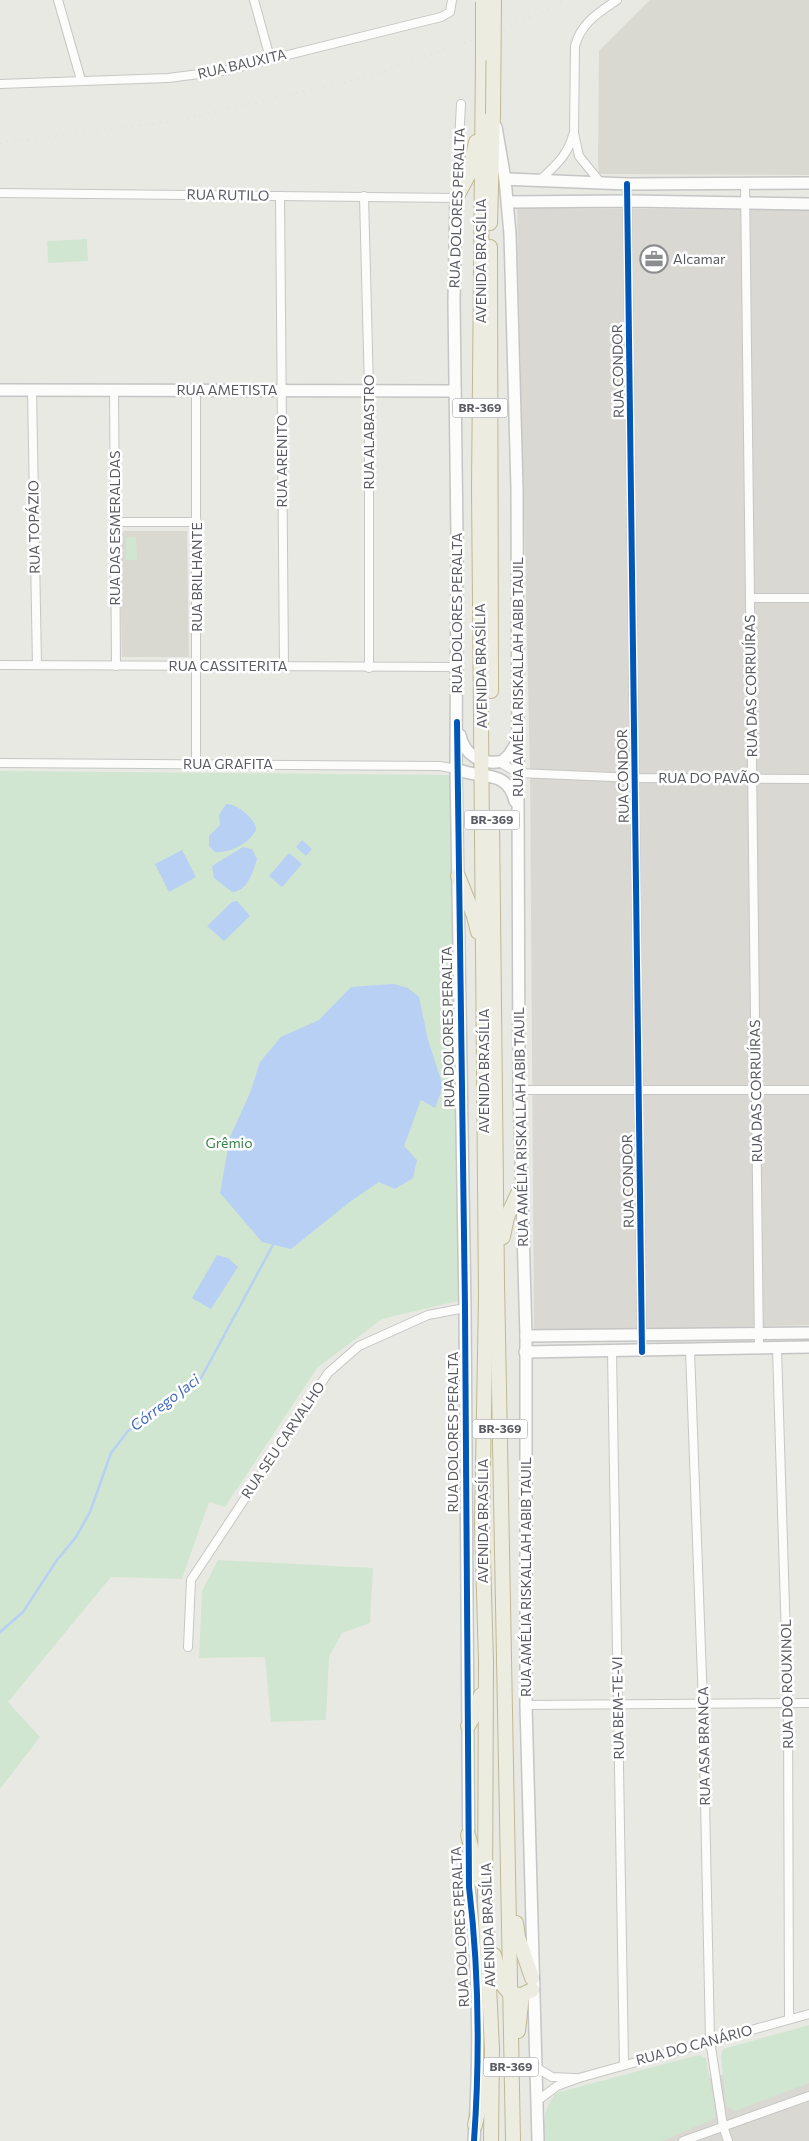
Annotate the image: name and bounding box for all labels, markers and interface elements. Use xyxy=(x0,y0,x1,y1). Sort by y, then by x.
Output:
street label: RUA BAUXITA xyxy=(196,45,288,82)
street label: RUA DOLORES PERALTA xyxy=(445,127,468,289)
street label: RUA RUTILO xyxy=(187,185,269,204)
street label: AVENIDA BRASÍLIA xyxy=(472,198,489,324)
office icon: Alcamar xyxy=(639,244,669,274)
place label: Alcamar xyxy=(673,250,726,267)
street label: RUA CONDOR xyxy=(608,324,627,418)
street label: RUA ALABASTRO xyxy=(360,375,377,489)
street label: RUA AMETISTA xyxy=(177,381,278,398)
road number: BR-369 xyxy=(452,398,508,418)
street label: RUA ARENITO xyxy=(273,414,290,508)
street label: RUA DAS ESMERALDAS xyxy=(106,451,123,605)
street label: RUA TOPÁZIO xyxy=(24,480,43,574)
street label: RUA BRILHANTE xyxy=(188,522,205,632)
street label: RUA DOLORES PERALTA xyxy=(448,532,465,693)
street label: RUA AMÉLIA RISKALLAH ABIB TAUIL xyxy=(509,557,526,797)
street label: AVENIDA BRASÍLIA xyxy=(471,603,490,729)
street label: RUA DAS CORRUÍRAS xyxy=(741,615,760,757)
street label: RUA CASSITERITA xyxy=(169,657,288,674)
street label: RUA CONDOR xyxy=(613,729,632,823)
street label: RUA GRAFITA xyxy=(183,755,273,772)
street label: RUA DO PAVÃO xyxy=(658,769,760,786)
road number: BR-369 xyxy=(464,810,520,830)
street label: RUA DOLORES PERALTA xyxy=(438,946,457,1108)
street label: RUA AMÉLIA RISKALLAH ABIB TAUIL xyxy=(510,1007,531,1247)
street label: AVENIDA BRASÍLIA xyxy=(475,1008,492,1134)
street label: RUA DAS CORRUÍRAS xyxy=(746,1020,765,1162)
park label: Grêmio xyxy=(205,1134,253,1151)
street label: RUA CONDOR xyxy=(618,1134,637,1228)
street label: RUA DOLORES PERALTA xyxy=(444,1351,461,1512)
water label: Córrego Jaci xyxy=(126,1370,204,1434)
street label: RUA SEU CARVALHO xyxy=(237,1378,328,1501)
road number: BR-369 xyxy=(472,1420,528,1438)
street label: RUA AMÉLIA RISKALLAH ABIB TAUIL xyxy=(517,1457,534,1697)
street label: AVENIDA BRASÍLIA xyxy=(474,1458,491,1584)
street label: RUA DO ROUXINOL xyxy=(777,1619,796,1749)
street label: RUA BEM-TE-VI xyxy=(608,1656,627,1760)
street label: RUA ASA BRANCA xyxy=(694,1686,713,1806)
street label: RUA DOLORES PERALTA xyxy=(447,1846,472,2008)
street label: AVENIDA BRASÍLIA xyxy=(477,1862,498,1988)
street label: RUA DO CANÁRIO xyxy=(634,2021,754,2068)
road number: BR-369 xyxy=(484,2058,538,2076)

